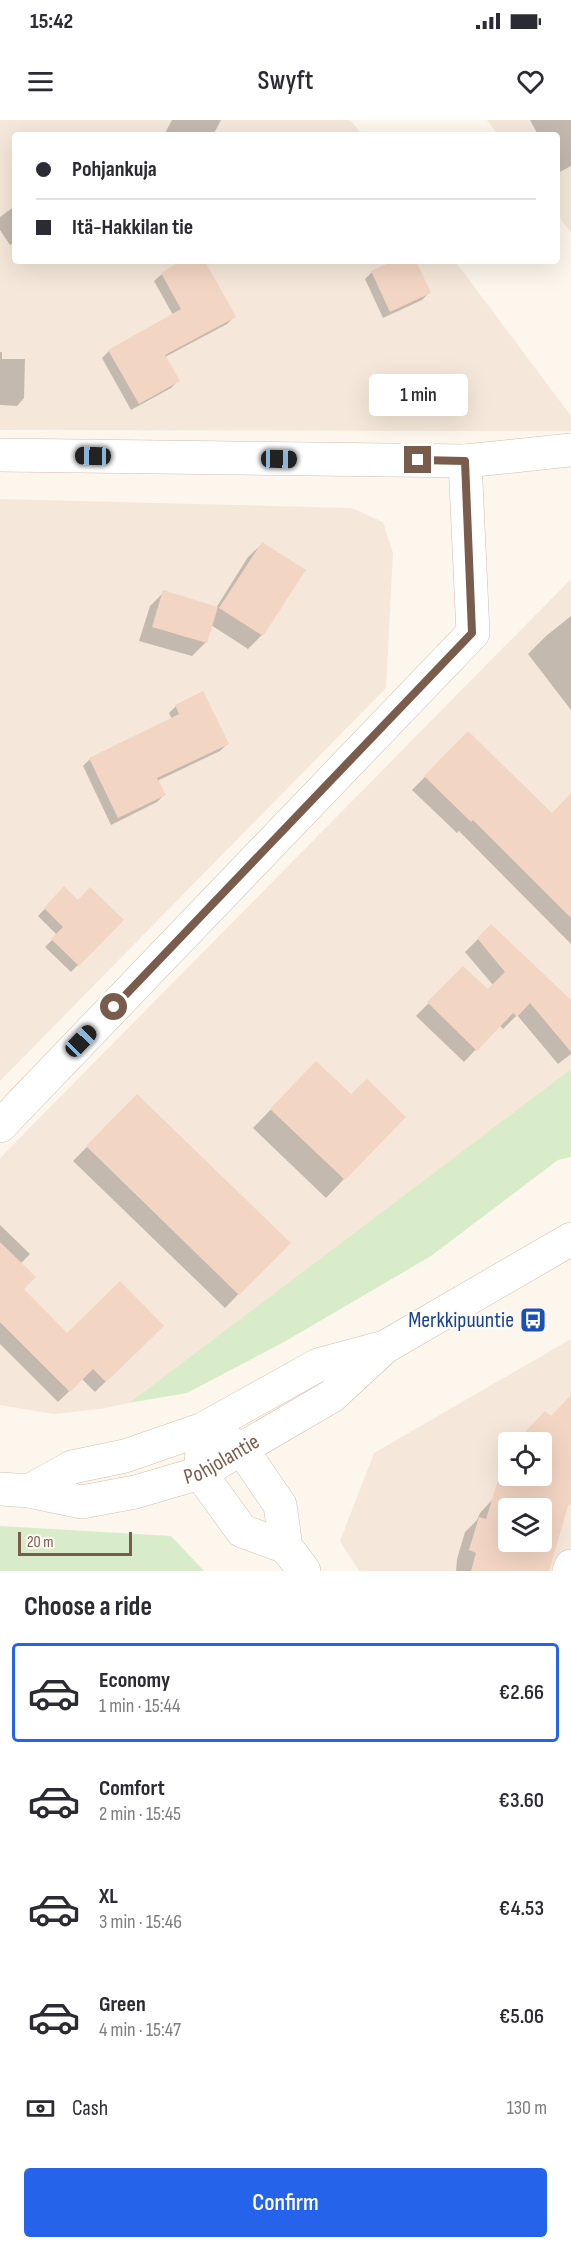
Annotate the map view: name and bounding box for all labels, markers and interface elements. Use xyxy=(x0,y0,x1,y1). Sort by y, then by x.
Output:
text: 15:42 xyxy=(30,8,73,35)
icon: menu xyxy=(24,65,57,98)
text: Swyft xyxy=(258,65,313,97)
icon: heart xyxy=(514,65,547,98)
text: Pohjankuja xyxy=(72,156,157,183)
text: Itä-Hakkilan tie xyxy=(72,214,193,241)
callout: 1 min xyxy=(368,373,468,415)
text: 1 min xyxy=(400,383,437,407)
route end xyxy=(404,446,431,473)
car xyxy=(75,447,111,465)
car xyxy=(261,450,297,468)
route start xyxy=(100,993,127,1020)
car xyxy=(62,1022,100,1060)
bus stop icon: Merkkipuuntie xyxy=(518,1305,548,1335)
place label: Merkkipuuntie xyxy=(408,1307,514,1334)
street label: Pohjolantie xyxy=(181,1428,264,1491)
map controls xyxy=(498,1432,552,1552)
button: locate xyxy=(498,1432,552,1486)
button: layers xyxy=(498,1498,552,1552)
scale bar xyxy=(18,1529,132,1556)
text: 20 m xyxy=(27,1533,54,1552)
text: Choose a ride xyxy=(24,1591,152,1623)
icon: car xyxy=(27,1666,81,1720)
text: Economy xyxy=(99,1667,170,1694)
text: €2.66 xyxy=(499,1679,544,1706)
text: 1 min · 15:44 xyxy=(99,1694,180,1718)
icon: car xyxy=(27,1774,81,1828)
text: Comfort xyxy=(99,1775,165,1802)
text: €3.60 xyxy=(498,1787,544,1814)
text: 2 min · 15:45 xyxy=(99,1802,181,1826)
icon: car xyxy=(27,1882,81,1936)
text: XL xyxy=(99,1883,118,1910)
text: €4.53 xyxy=(499,1895,544,1922)
text: 3 min · 15:46 xyxy=(99,1910,182,1934)
icon: car xyxy=(27,1990,81,2044)
text: Green xyxy=(99,1991,146,2018)
text: €5.06 xyxy=(499,2003,544,2030)
text: 4 min · 15:47 xyxy=(99,2018,181,2042)
icon: cash xyxy=(24,2092,57,2125)
text: Cash xyxy=(72,2095,108,2122)
text: 130 m xyxy=(507,2096,547,2120)
button: Confirm xyxy=(24,2168,547,2237)

